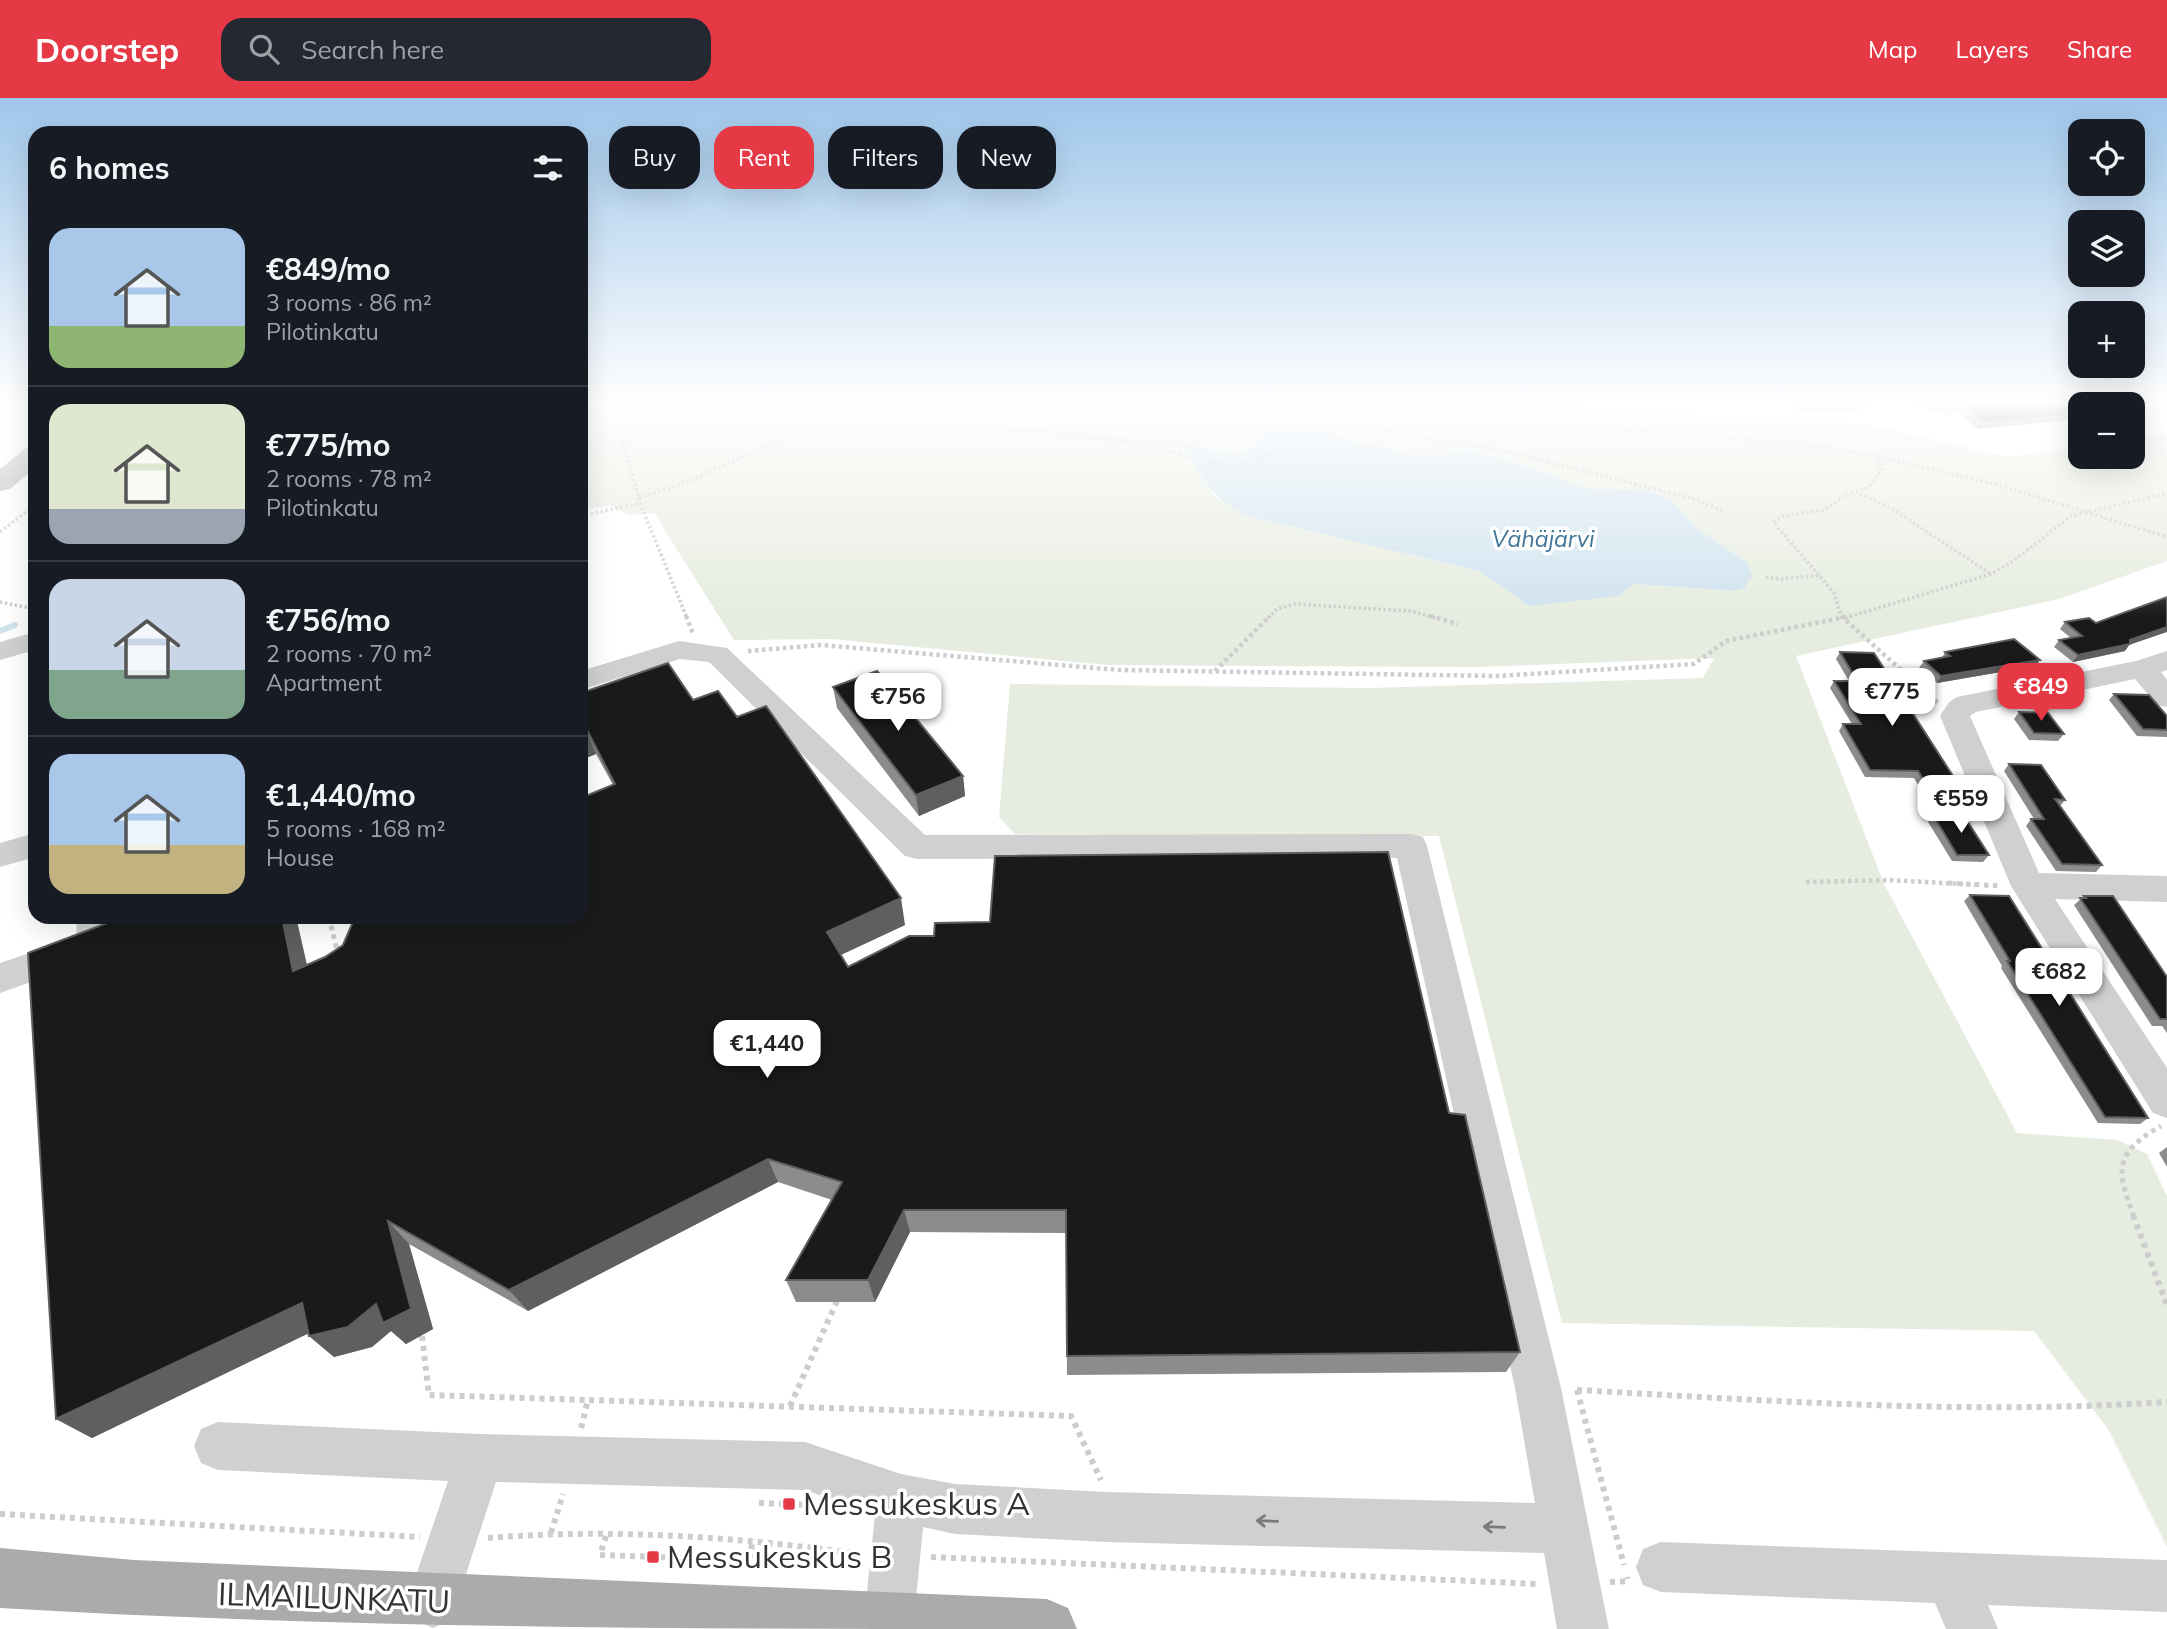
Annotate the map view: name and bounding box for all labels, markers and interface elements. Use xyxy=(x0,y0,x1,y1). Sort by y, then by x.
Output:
search box xyxy=(221,18,711,81)
text: Doorstep xyxy=(35,29,179,70)
icon: search xyxy=(245,30,283,68)
text: Search here xyxy=(301,33,444,66)
text: Map xyxy=(1868,34,1917,64)
text: Layers xyxy=(1955,34,2029,64)
text: Share xyxy=(2067,34,2132,64)
map controls xyxy=(2068,119,2145,469)
button: locate xyxy=(2068,119,2145,196)
chip: Buy xyxy=(609,126,700,189)
chip: Rent xyxy=(714,126,814,189)
chip: Filters xyxy=(828,126,943,189)
chip: New xyxy=(957,126,1056,189)
text: 6 homes xyxy=(49,149,170,187)
icon: filters xyxy=(529,149,567,187)
button: layers xyxy=(2068,210,2145,287)
text: €849/mo xyxy=(266,250,390,288)
icon: home xyxy=(105,256,189,340)
text: 3 rooms · 86 m² xyxy=(266,288,432,317)
button: + xyxy=(2068,301,2145,378)
text: Pilotinkatu xyxy=(266,317,379,346)
button: − xyxy=(2068,392,2145,469)
text: €775/mo xyxy=(266,426,390,464)
icon: home xyxy=(105,432,189,516)
text: 2 rooms · 78 m² xyxy=(266,464,432,493)
text: Pilotinkatu xyxy=(266,493,379,522)
water label: Vähäjärvi xyxy=(1491,524,1595,553)
text: €756/mo xyxy=(266,601,390,639)
icon: home xyxy=(105,607,189,691)
text: 2 rooms · 70 m² xyxy=(266,639,432,668)
pin: €849 xyxy=(2000,664,2082,723)
text: Apartment xyxy=(266,668,382,697)
pin: €775 xyxy=(1851,668,1933,728)
text: €849 xyxy=(2013,671,2069,700)
pin: €756 xyxy=(857,674,939,733)
text: €775 xyxy=(1864,676,1920,705)
text: €756 xyxy=(870,681,926,710)
text: €1,440/mo xyxy=(266,776,416,814)
pin: €559 xyxy=(1920,776,2002,835)
icon: home xyxy=(105,782,189,866)
text: €559 xyxy=(1933,783,1989,812)
text: 5 rooms · 168 m² xyxy=(266,814,446,843)
text: House xyxy=(266,843,334,872)
pin: €682 xyxy=(2018,948,2100,1008)
text: €682 xyxy=(2031,956,2087,985)
pin: €1,440 xyxy=(710,1020,824,1080)
text: €1,440 xyxy=(730,1028,804,1057)
place label: Messukeskus A xyxy=(803,1483,1030,1523)
marker: Messukeskus A xyxy=(781,1496,797,1512)
one-way arrow xyxy=(1256,1514,1279,1527)
one-way arrow xyxy=(1483,1520,1506,1533)
place label: Messukeskus B xyxy=(667,1536,892,1576)
marker: Messukeskus B xyxy=(645,1549,661,1565)
street label: ILMAILUNKATU xyxy=(217,1573,451,1621)

